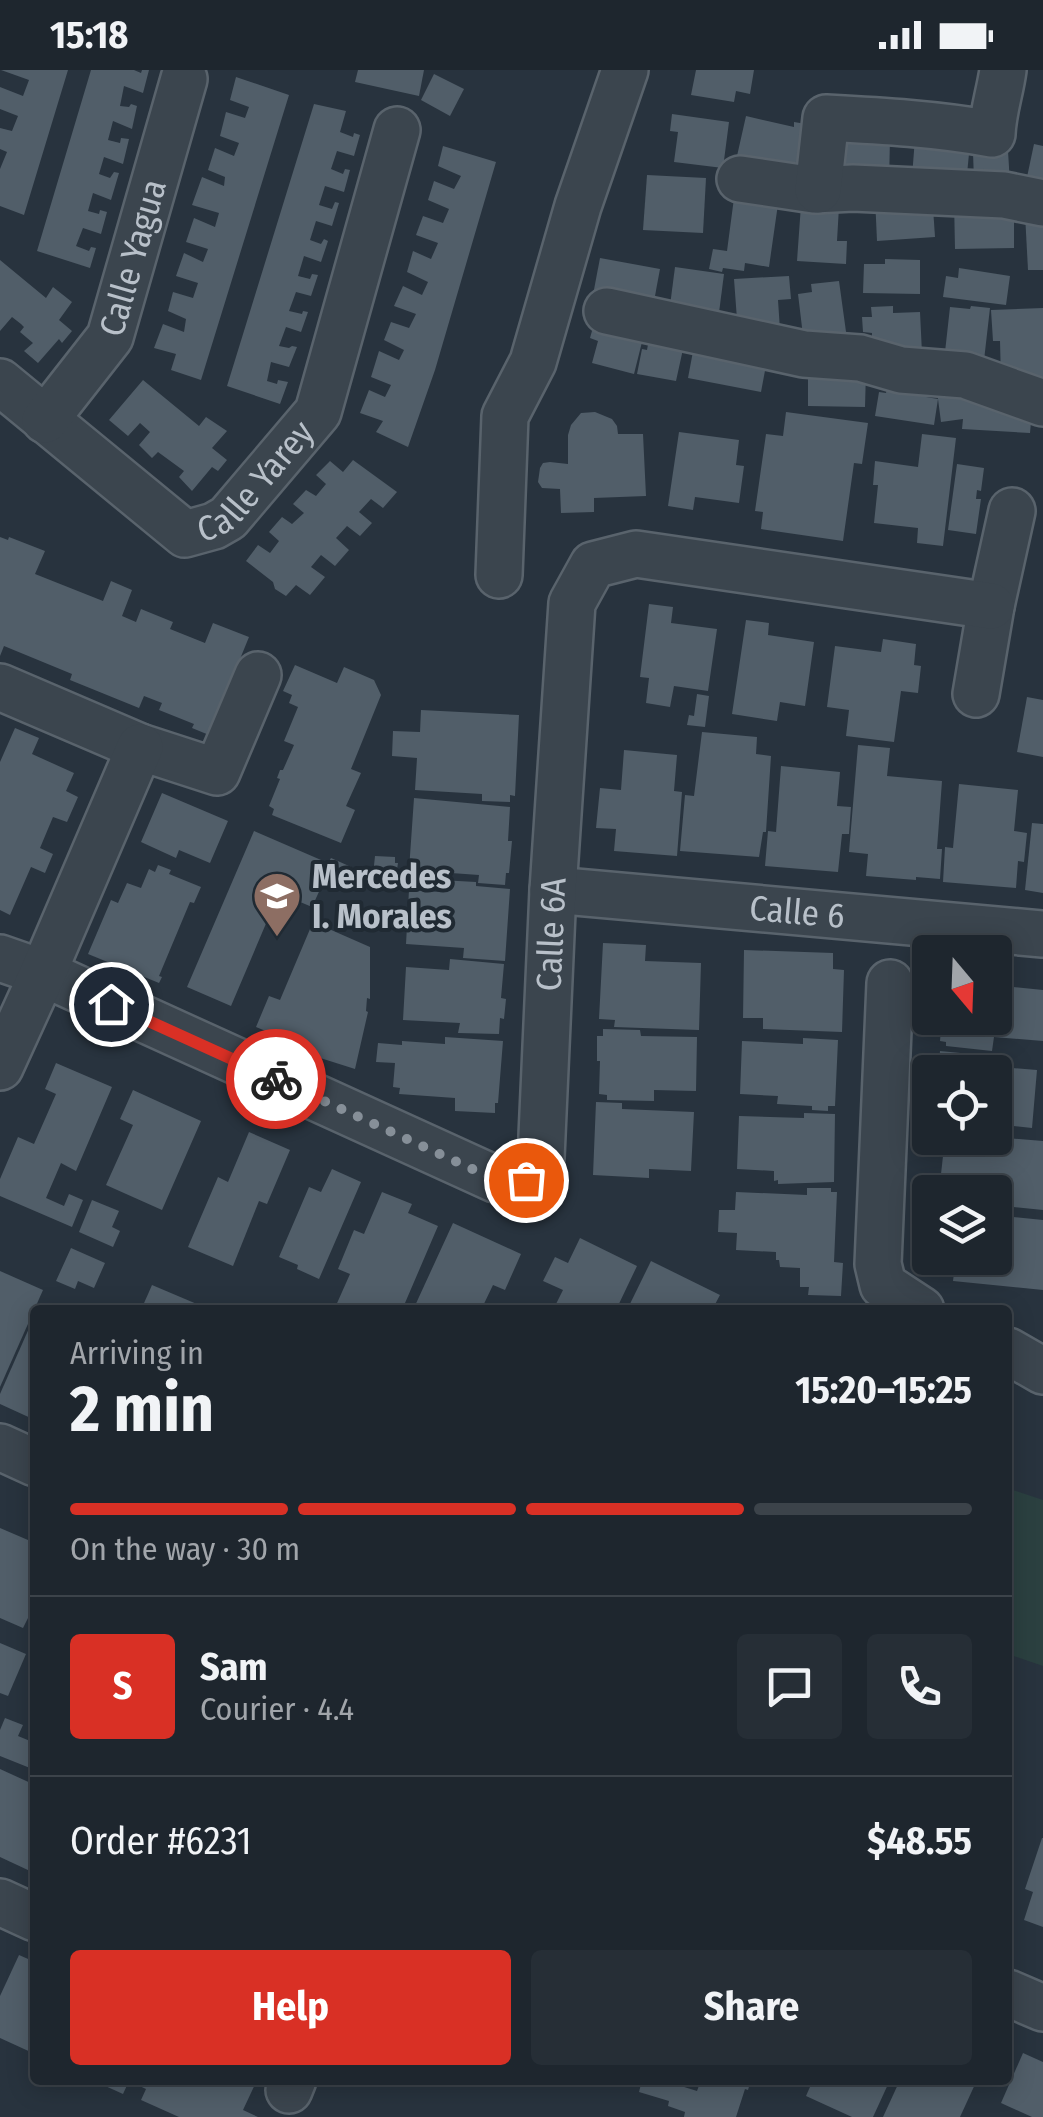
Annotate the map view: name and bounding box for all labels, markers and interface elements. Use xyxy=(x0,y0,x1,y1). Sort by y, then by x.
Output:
text: 15:18 xyxy=(50,12,128,58)
street label: Calle Yagua xyxy=(90,174,175,341)
street label: Calle Yarey xyxy=(193,412,323,551)
place label: Mercedes I. Morales xyxy=(312,855,452,937)
school or university icon: Mercedes I. Morales xyxy=(251,870,303,938)
street label: Calle 6A xyxy=(527,875,575,992)
street label: Calle 6 xyxy=(748,887,846,937)
north arrow xyxy=(912,935,1012,1035)
map controls xyxy=(912,935,1012,1275)
pin xyxy=(69,962,154,1047)
icon: home xyxy=(84,977,139,1032)
courier xyxy=(226,1029,326,1129)
icon: bike xyxy=(249,1052,304,1107)
button: locate xyxy=(912,1055,1012,1155)
pin xyxy=(484,1138,569,1223)
icon: bag xyxy=(499,1153,554,1208)
button: layers xyxy=(912,1175,1012,1275)
text: Arriving in xyxy=(70,1334,204,1372)
text: 15:20–15:25 xyxy=(795,1367,972,1413)
text: 2 min xyxy=(70,1370,214,1448)
text: On the way · 30 m xyxy=(70,1530,300,1568)
button: chat xyxy=(737,1634,842,1739)
button: phone xyxy=(867,1634,972,1739)
text: Sam xyxy=(200,1644,268,1690)
text: S xyxy=(113,1663,132,1709)
text: Courier · 4.4 xyxy=(200,1690,354,1728)
text: Order #6231 xyxy=(70,1818,252,1864)
text: $48.55 xyxy=(867,1818,972,1864)
button: Help xyxy=(70,1950,511,2065)
button: Share xyxy=(531,1950,972,2065)

